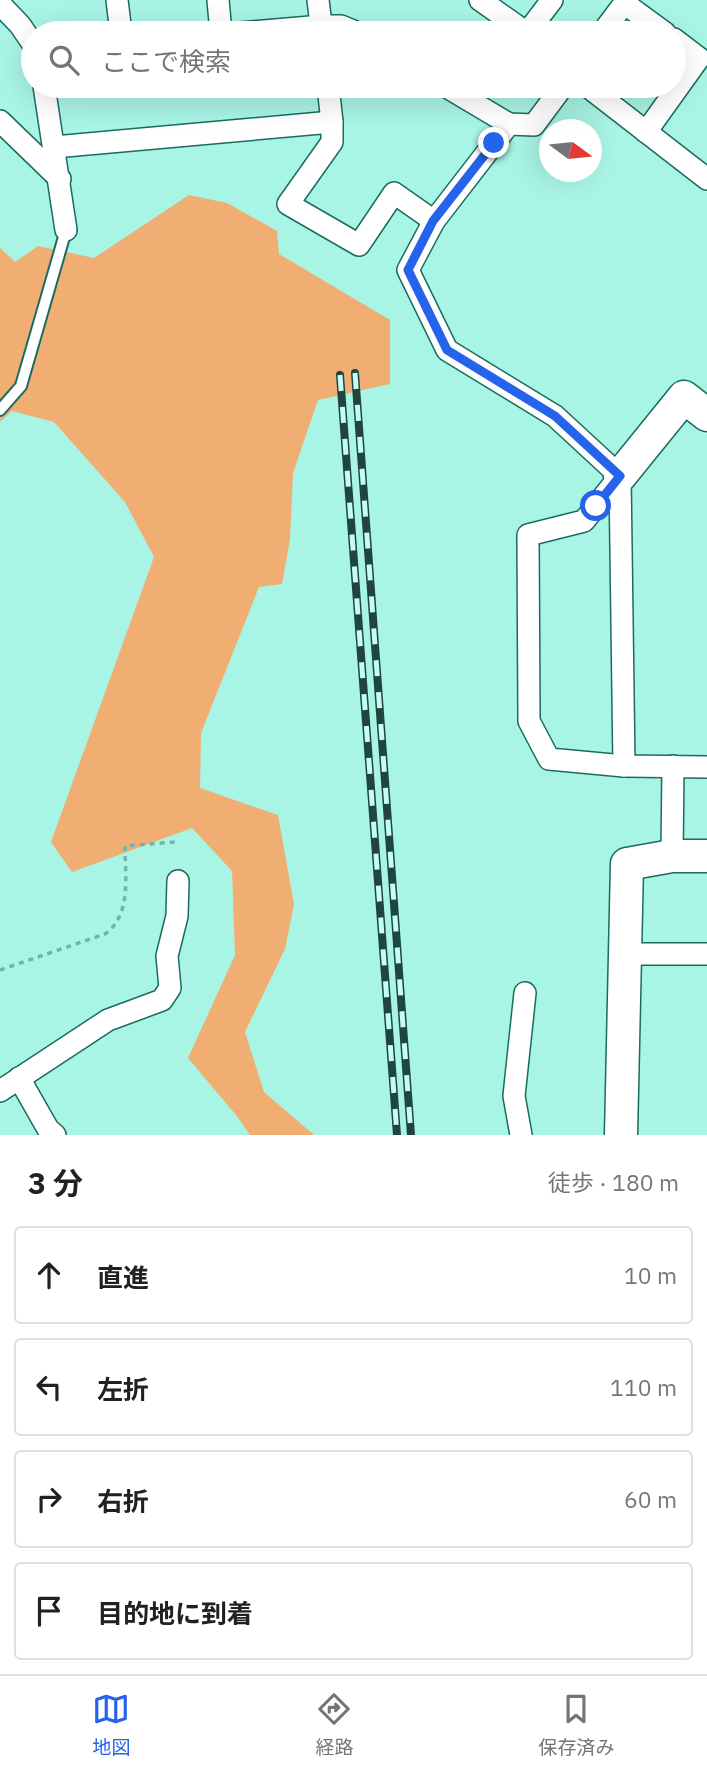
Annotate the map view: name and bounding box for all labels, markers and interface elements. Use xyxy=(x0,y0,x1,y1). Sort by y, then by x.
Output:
search box xyxy=(21,21,686,98)
icon: search xyxy=(45,41,83,79)
text: ここで検索 xyxy=(101,44,231,78)
north arrow xyxy=(539,119,602,182)
route end xyxy=(478,127,509,158)
route start xyxy=(580,490,611,521)
text: 3 分 xyxy=(28,1163,83,1202)
text: 徒歩 · 180 m xyxy=(548,1167,679,1197)
icon: ahead xyxy=(30,1256,68,1294)
text: 直進 xyxy=(97,1260,149,1294)
text: 10 m xyxy=(624,1260,677,1290)
icon: left xyxy=(30,1368,68,1406)
text: 左折 xyxy=(97,1372,149,1406)
text: 110 m xyxy=(610,1372,677,1402)
icon: right xyxy=(30,1480,68,1518)
text: 右折 xyxy=(97,1484,149,1518)
text: 60 m xyxy=(624,1484,677,1514)
icon: arrive xyxy=(30,1592,68,1630)
text: 目的地に到着 xyxy=(97,1596,253,1630)
tab: 地図 xyxy=(92,1690,131,1759)
tab: 経路 xyxy=(315,1690,354,1759)
tab: 保存済み xyxy=(538,1690,615,1759)

